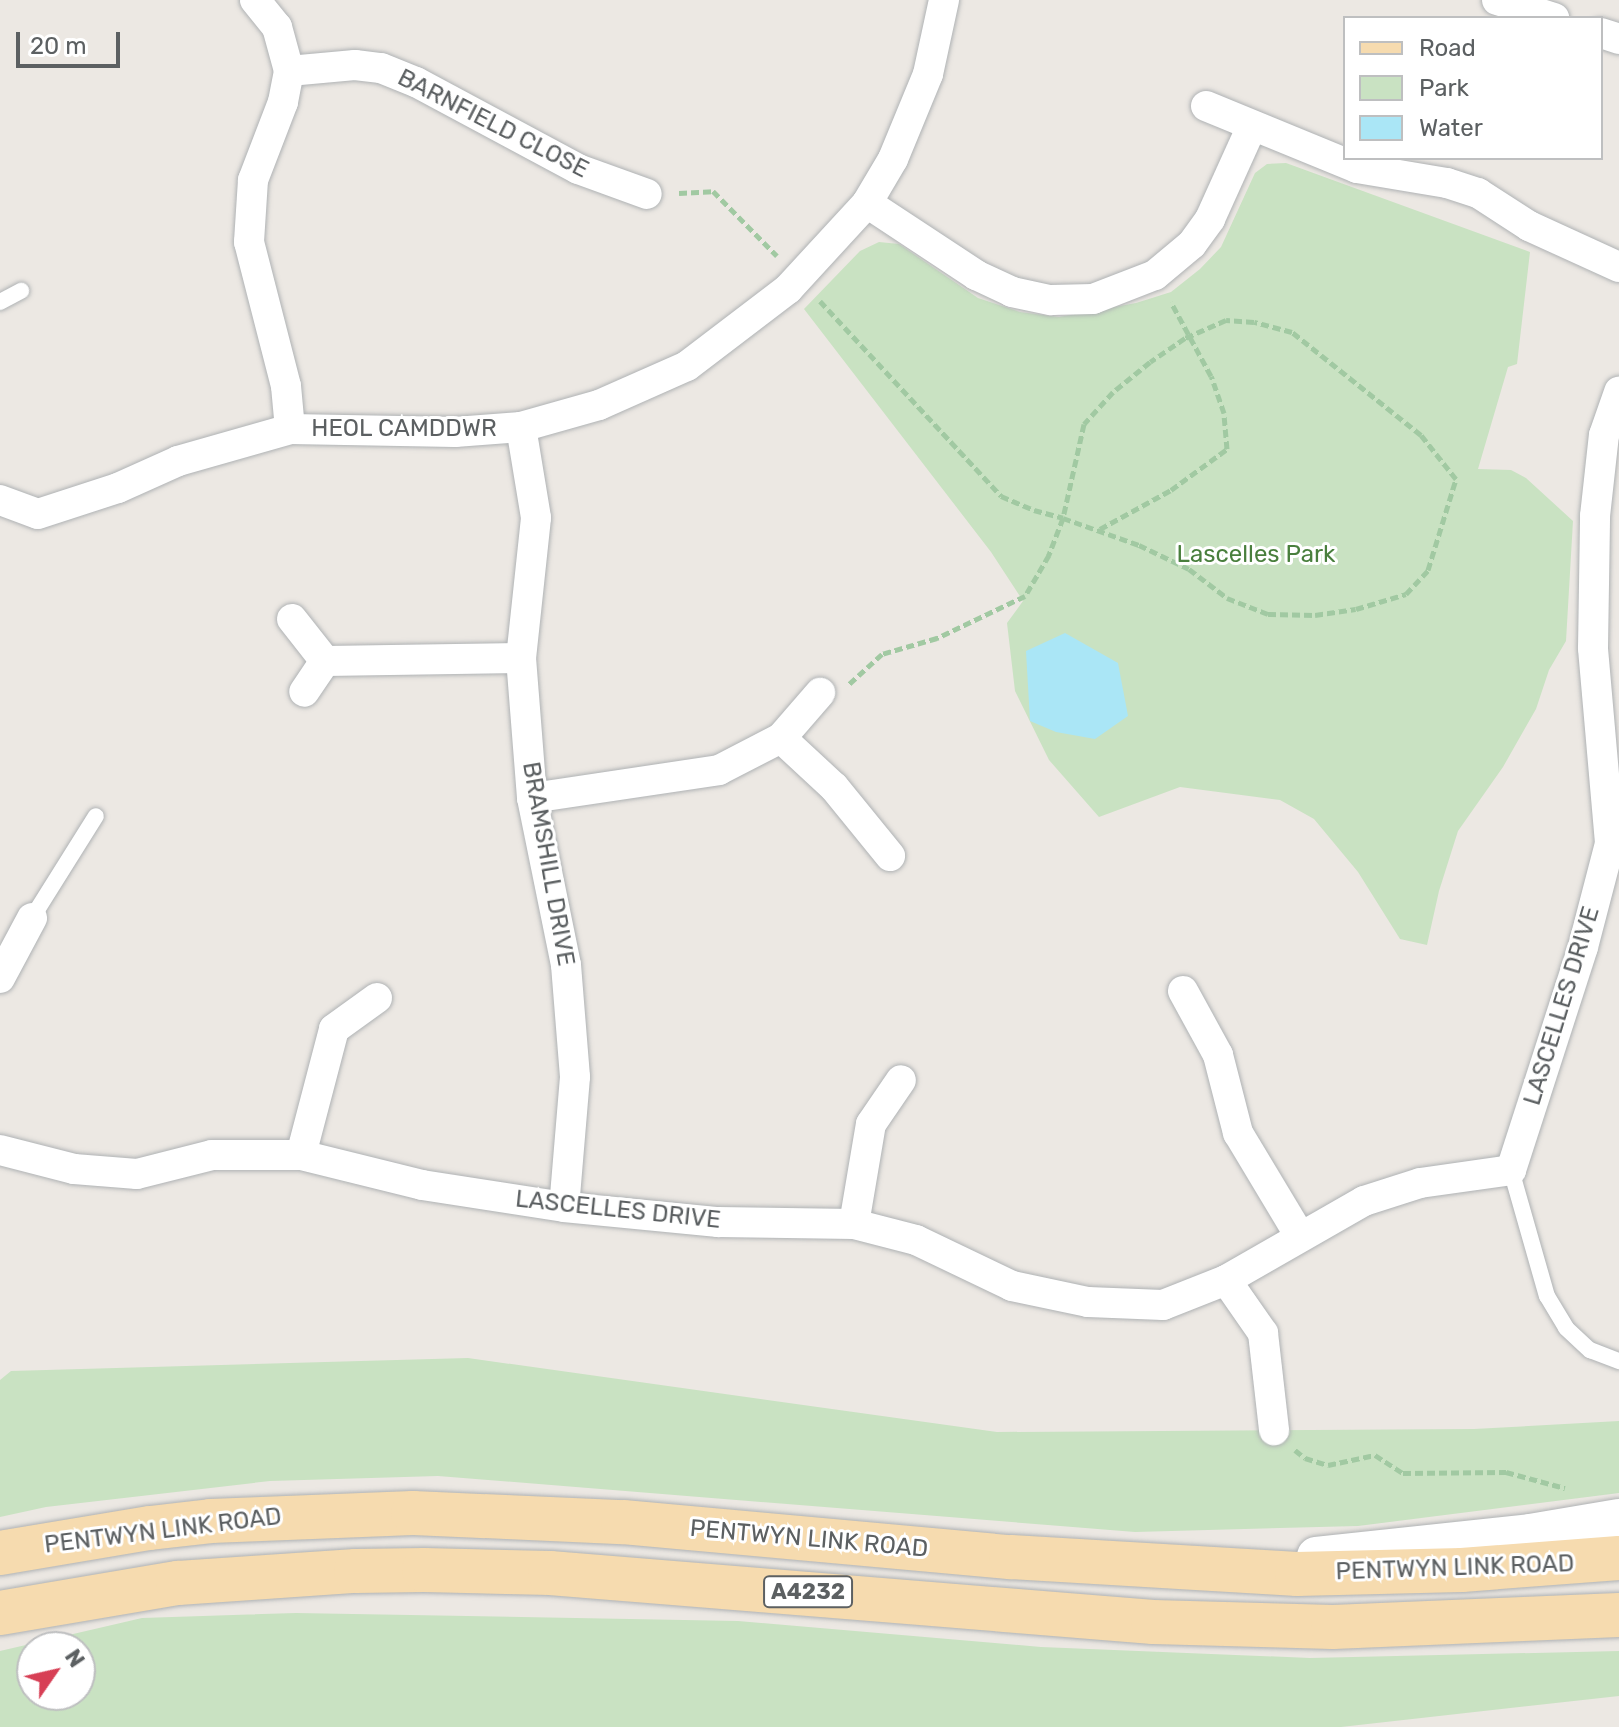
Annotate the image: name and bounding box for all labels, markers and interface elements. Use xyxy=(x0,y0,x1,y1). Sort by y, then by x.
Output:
scale bar xyxy=(20,16,124,66)
legend xyxy=(1343,16,1603,160)
text: 20 m xyxy=(30,32,87,60)
text: Road xyxy=(1419,34,1476,62)
street label: BARNFIELD CLOSE xyxy=(393,63,593,185)
text: Park xyxy=(1419,74,1469,102)
text: Water xyxy=(1419,114,1483,142)
street label: HEOL CAMDDWR xyxy=(311,415,497,443)
park label: Lascelles Park xyxy=(1177,541,1335,569)
street label: BRAMSHILL DRIVE xyxy=(516,759,580,969)
street label: LASCELLES DRIVE xyxy=(1518,903,1606,1109)
street label: LASCELLES DRIVE xyxy=(514,1185,722,1235)
street label: PENTWYN LINK ROAD xyxy=(43,1502,283,1560)
street label: PENTWYN LINK ROAD xyxy=(689,1514,929,1564)
street label: PENTWYN LINK ROAD xyxy=(1335,1549,1575,1587)
road number: A4232 xyxy=(762,1574,854,1610)
north arrow xyxy=(16,1631,96,1711)
text: N xyxy=(59,1644,90,1673)

